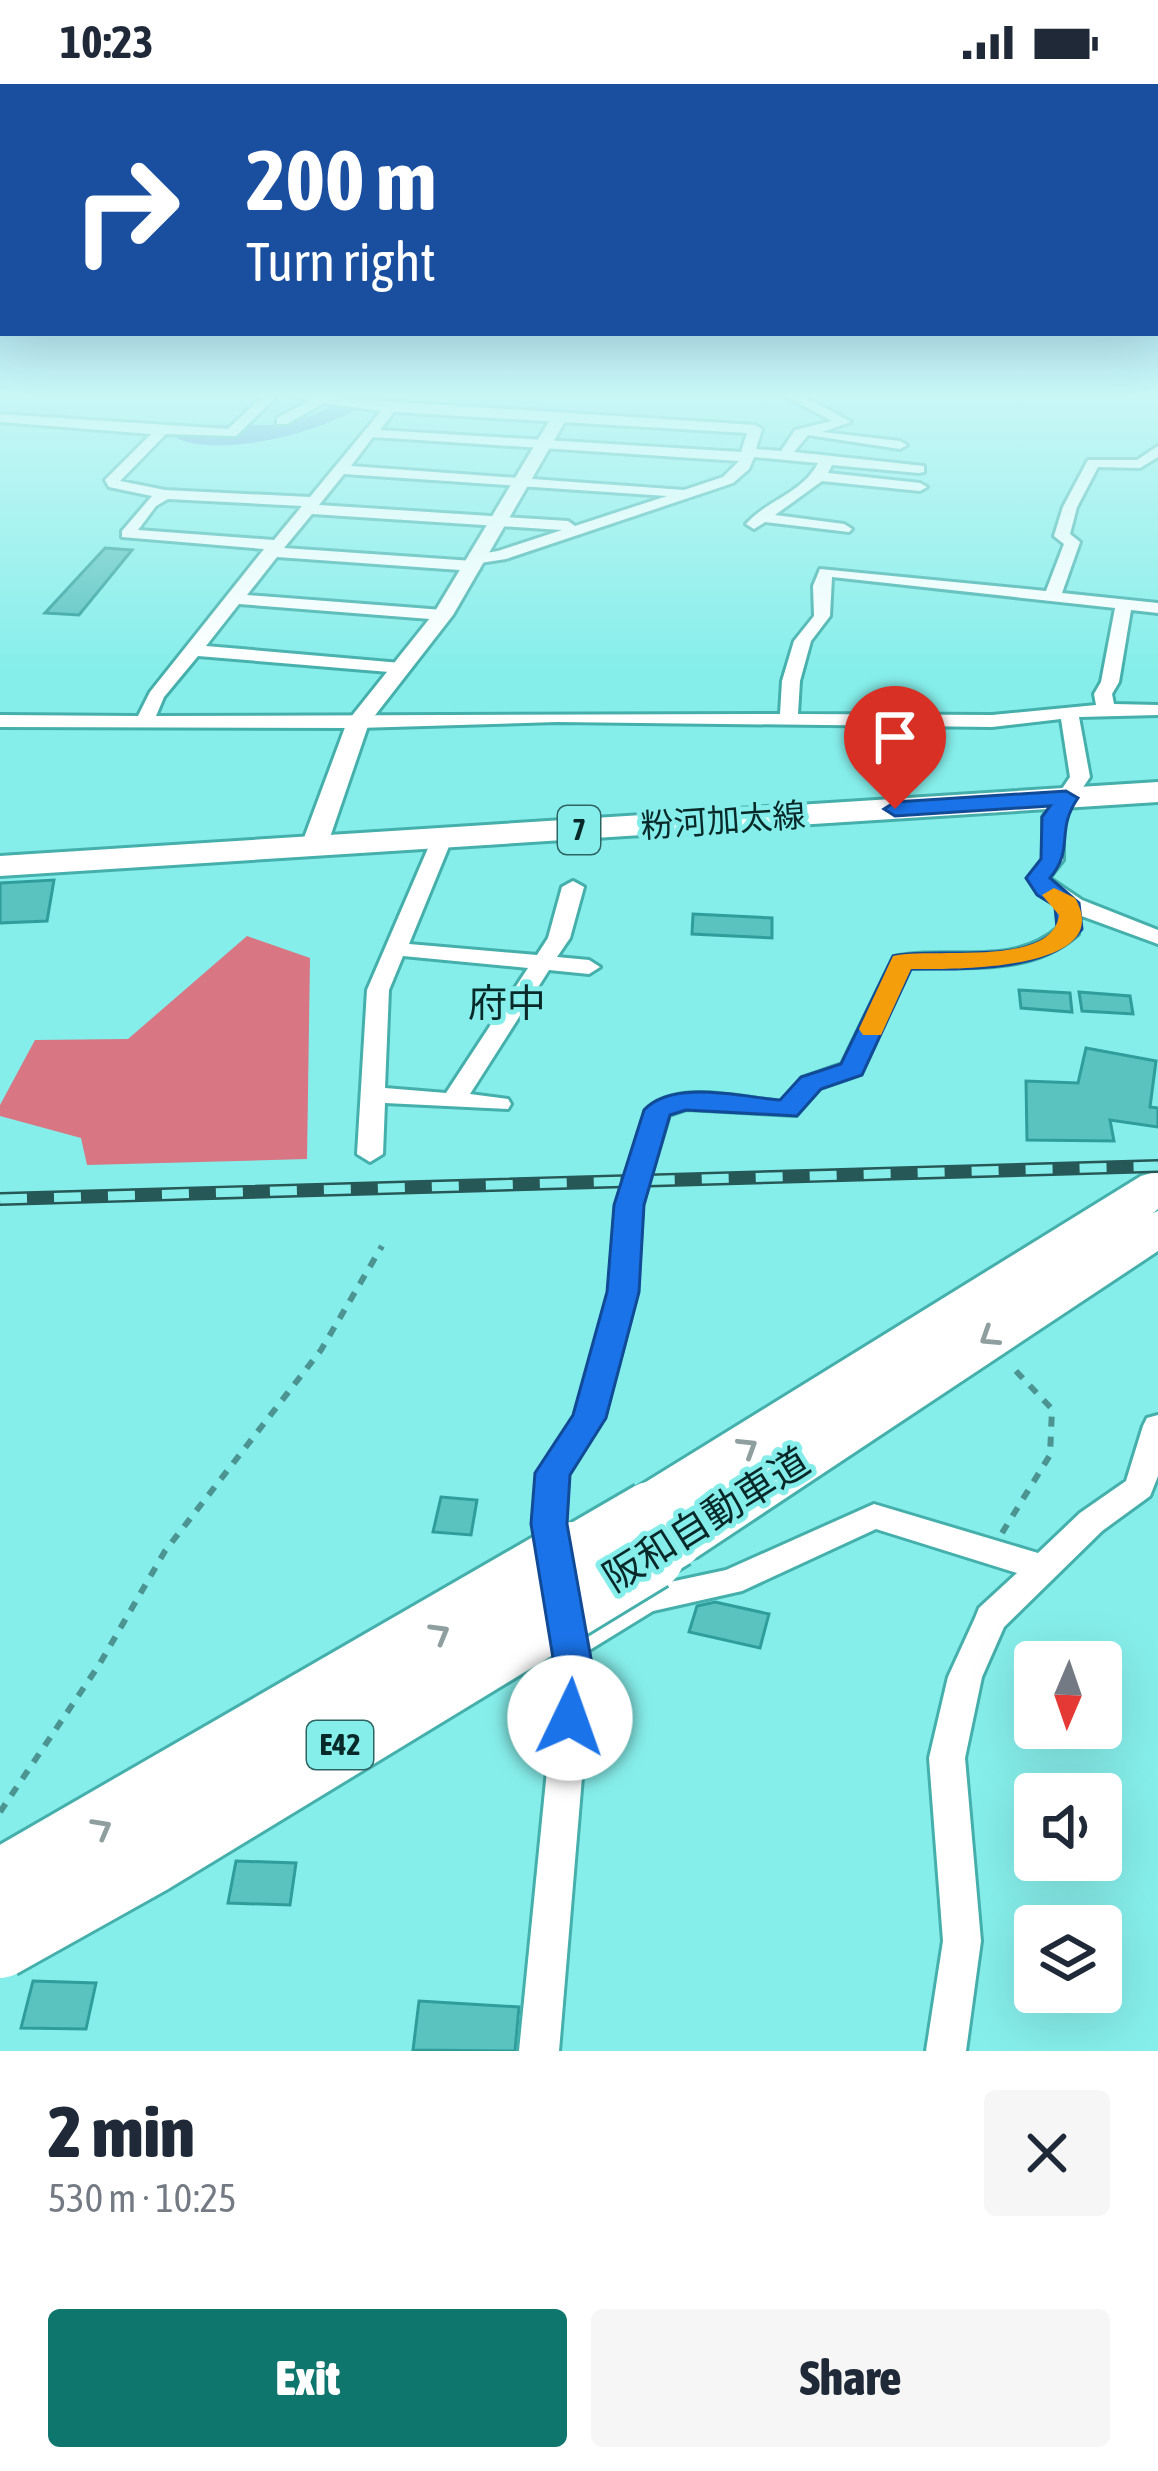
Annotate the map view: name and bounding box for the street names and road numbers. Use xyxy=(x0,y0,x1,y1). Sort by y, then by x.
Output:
street label: 粉河加太線 xyxy=(639,795,807,845)
road number: 7 xyxy=(558,806,600,854)
street label: 阪和自動車道 xyxy=(595,1438,817,1600)
road number: E42 xyxy=(307,1721,373,1769)

